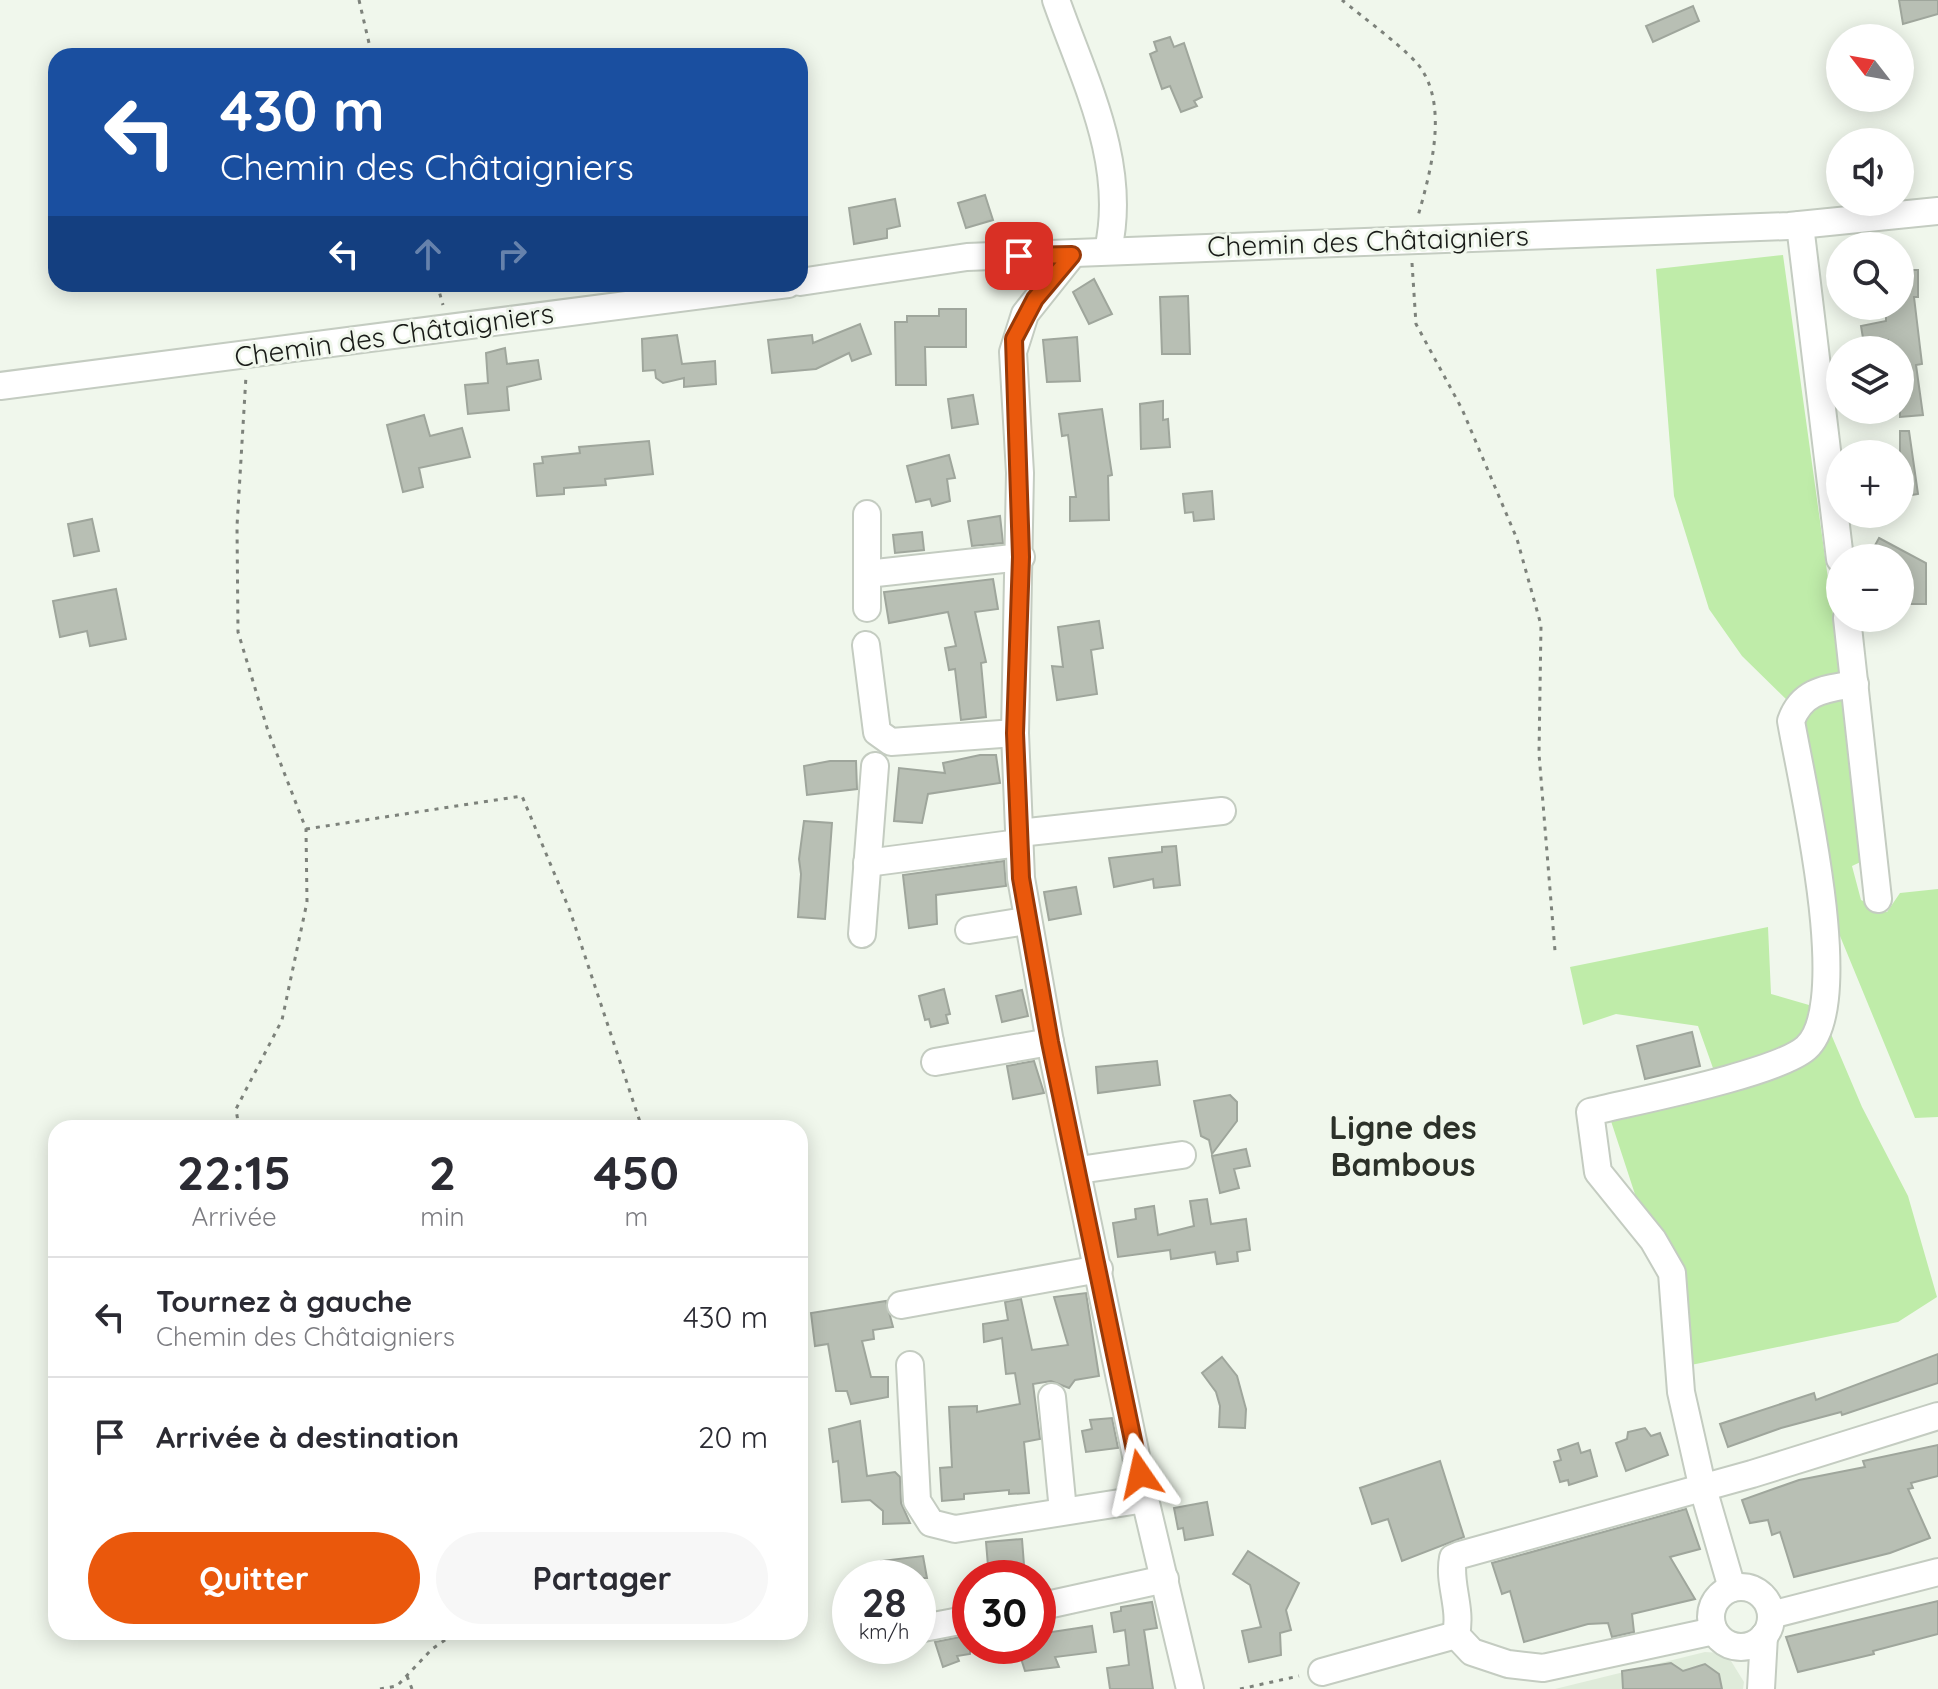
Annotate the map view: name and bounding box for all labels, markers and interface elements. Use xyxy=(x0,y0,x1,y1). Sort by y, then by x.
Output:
north arrow xyxy=(1826,24,1914,112)
map controls xyxy=(1826,24,1914,632)
text: 430 m xyxy=(220,75,385,145)
icon: left xyxy=(88,80,192,184)
button: sound xyxy=(1826,128,1914,216)
text: Chemin des Châtaigniers xyxy=(220,144,634,189)
street label: Chemin des Châtaigniers xyxy=(1207,217,1529,264)
pin xyxy=(985,222,1053,290)
icon: left xyxy=(322,232,366,276)
icon: ahead xyxy=(406,232,450,276)
icon: right xyxy=(490,232,534,276)
button: search xyxy=(1826,232,1914,320)
icon: arrive xyxy=(997,234,1041,278)
street label: Chemin des Châtaigniers xyxy=(232,295,556,374)
button: layers xyxy=(1826,336,1914,424)
button: + xyxy=(1826,440,1914,528)
button: − xyxy=(1826,544,1914,632)
district label: Ligne des Bambous xyxy=(1329,1107,1477,1184)
text: 22:15 xyxy=(177,1142,291,1202)
text: 2 xyxy=(429,1142,456,1202)
text: 450 xyxy=(594,1142,679,1202)
text: Arrivée xyxy=(191,1200,277,1233)
text: min xyxy=(420,1200,465,1233)
text: m xyxy=(624,1200,648,1233)
text: Tournez à gauche xyxy=(156,1282,412,1320)
icon: left xyxy=(88,1295,132,1339)
text: 430 m xyxy=(683,1298,768,1336)
text: Chemin des Châtaigniers xyxy=(156,1320,455,1353)
icon: arrive xyxy=(88,1415,132,1459)
text: Arrivée à destination xyxy=(156,1418,459,1456)
text: 20 m xyxy=(698,1418,768,1456)
position arrow xyxy=(1098,1432,1182,1516)
button: Quitter xyxy=(88,1532,420,1624)
button: Partager xyxy=(436,1532,768,1624)
speed limit sign: 30 xyxy=(952,1560,1056,1664)
text: 28 xyxy=(862,1577,906,1627)
text: km/h xyxy=(859,1619,909,1644)

